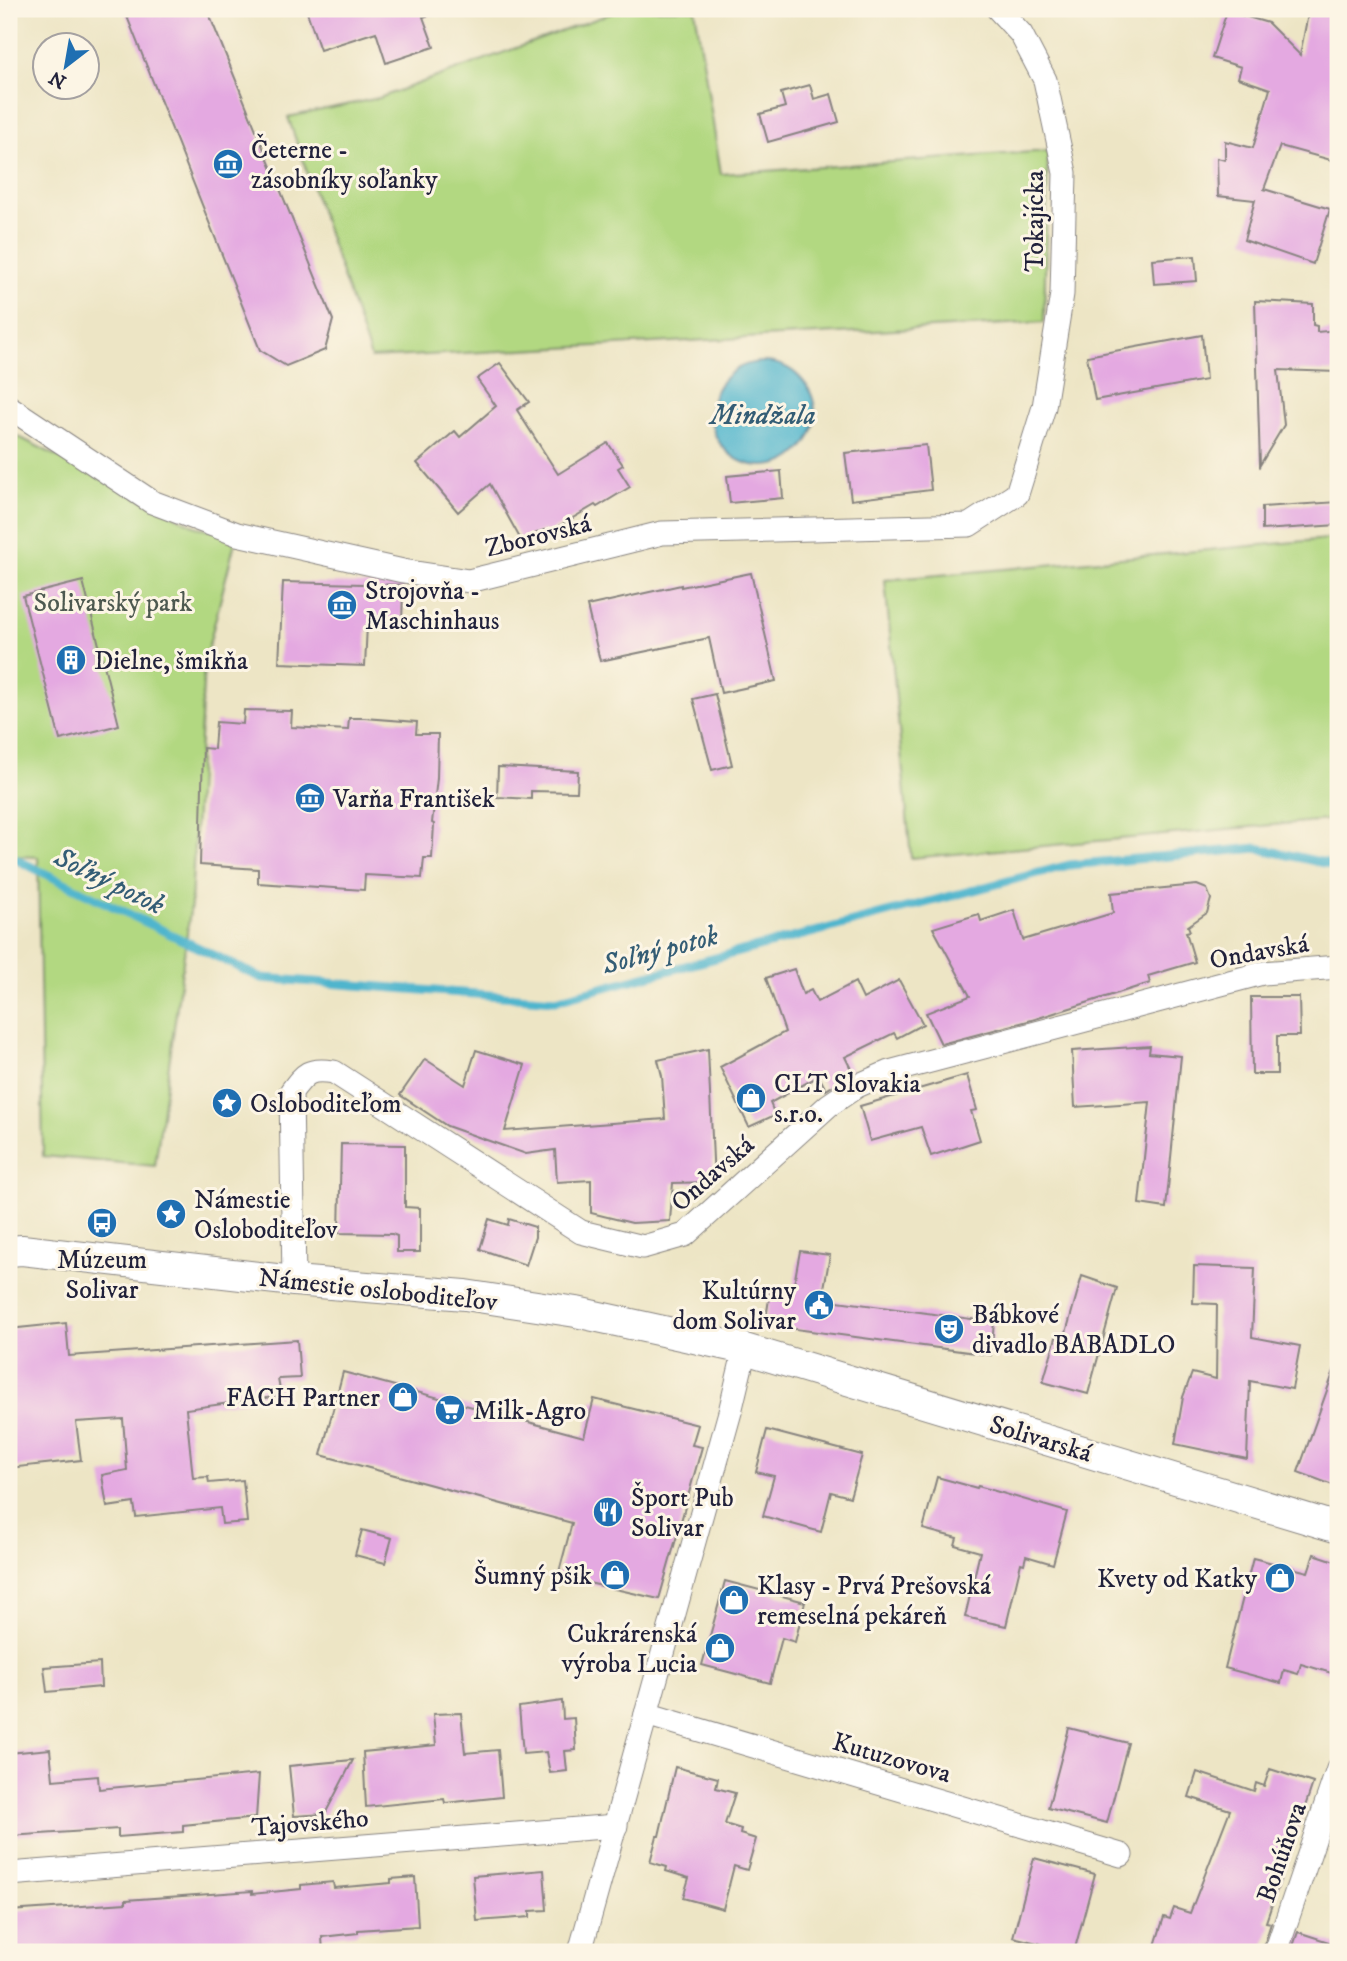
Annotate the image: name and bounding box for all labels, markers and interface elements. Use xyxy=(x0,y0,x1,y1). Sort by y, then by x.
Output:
north arrow xyxy=(32,32,102,102)
text: N xyxy=(45,65,71,93)
place label: Četerne - zásobníky soľanky xyxy=(251,133,438,197)
museum icon: Četerne - zásobníky soľanky xyxy=(211,147,245,181)
street label: Tokajícka xyxy=(1019,170,1052,272)
water label: Mindžala xyxy=(708,398,816,433)
street label: Zborovská xyxy=(482,507,595,566)
place label: Strojovňa - Maschinhaus xyxy=(365,575,500,638)
park label: Solivarský park xyxy=(34,587,193,620)
museum icon: Strojovňa - Maschinhaus xyxy=(325,588,359,622)
building icon: Dielne, šmikňa xyxy=(54,643,88,677)
place label: Dielne, šmikňa xyxy=(94,645,248,678)
museum icon: Varňa František xyxy=(293,781,327,815)
place label: Varňa František xyxy=(332,783,495,816)
water label: Soľný potok xyxy=(48,839,171,923)
water label: Soľný potok xyxy=(598,918,722,983)
street label: Ondavská xyxy=(1207,928,1311,977)
place label: CLT Slovakia s.r.o. xyxy=(774,1068,921,1131)
shop icon: CLT Slovakia s.r.o. xyxy=(734,1081,768,1115)
place icon: Osloboditeľom xyxy=(210,1086,244,1120)
place label: Osloboditeľom xyxy=(250,1088,402,1121)
street label: Ondavská xyxy=(664,1129,762,1219)
place label: Námestie Osloboditeľov xyxy=(194,1184,338,1247)
place icon: Námestie Osloboditeľov xyxy=(154,1197,188,1231)
bus stop icon: Múzeum Solivar xyxy=(85,1206,119,1240)
place label: Múzeum Solivar xyxy=(57,1244,147,1307)
street label: Námestie osloboditeľov xyxy=(257,1262,499,1319)
place label: Kultúrny dom Solivar xyxy=(672,1275,797,1338)
public building icon: Kultúrny dom Solivar xyxy=(802,1288,836,1322)
place label: Bábkové divadlo BABADLO xyxy=(972,1299,1175,1362)
theatre icon: Bábkové divadlo BABADLO xyxy=(932,1312,966,1346)
shop icon: FACH Partner xyxy=(386,1380,420,1414)
place label: FACH Partner xyxy=(226,1382,380,1415)
supermarket icon: Milk-Agro xyxy=(433,1393,467,1427)
place label: Milk-Agro xyxy=(473,1395,586,1428)
street label: Solivarská xyxy=(985,1408,1096,1471)
place label: Šport Pub Solivar xyxy=(631,1481,734,1545)
restaurant icon: Šport Pub Solivar xyxy=(591,1495,625,1529)
shop icon: Šumný pšik xyxy=(598,1558,632,1592)
place label: Šumný pšik xyxy=(474,1559,592,1593)
shop icon: Kvety od Katky xyxy=(1263,1561,1297,1595)
place label: Kvety od Katky xyxy=(1097,1563,1258,1596)
place label: Klasy - Prvá Prešovská remeselná pekáreň xyxy=(757,1570,991,1633)
shop icon: Klasy - Prvá Prešovská remeselná pekáreň xyxy=(717,1583,751,1617)
place label: Cukrárenská výroba Lucia xyxy=(561,1618,697,1681)
shop icon: Cukrárenská výroba Lucia xyxy=(703,1631,737,1665)
street label: Kutuzovova xyxy=(828,1726,955,1791)
street label: Bohúňova xyxy=(1250,1798,1315,1907)
street label: Tajovského xyxy=(250,1802,370,1845)

